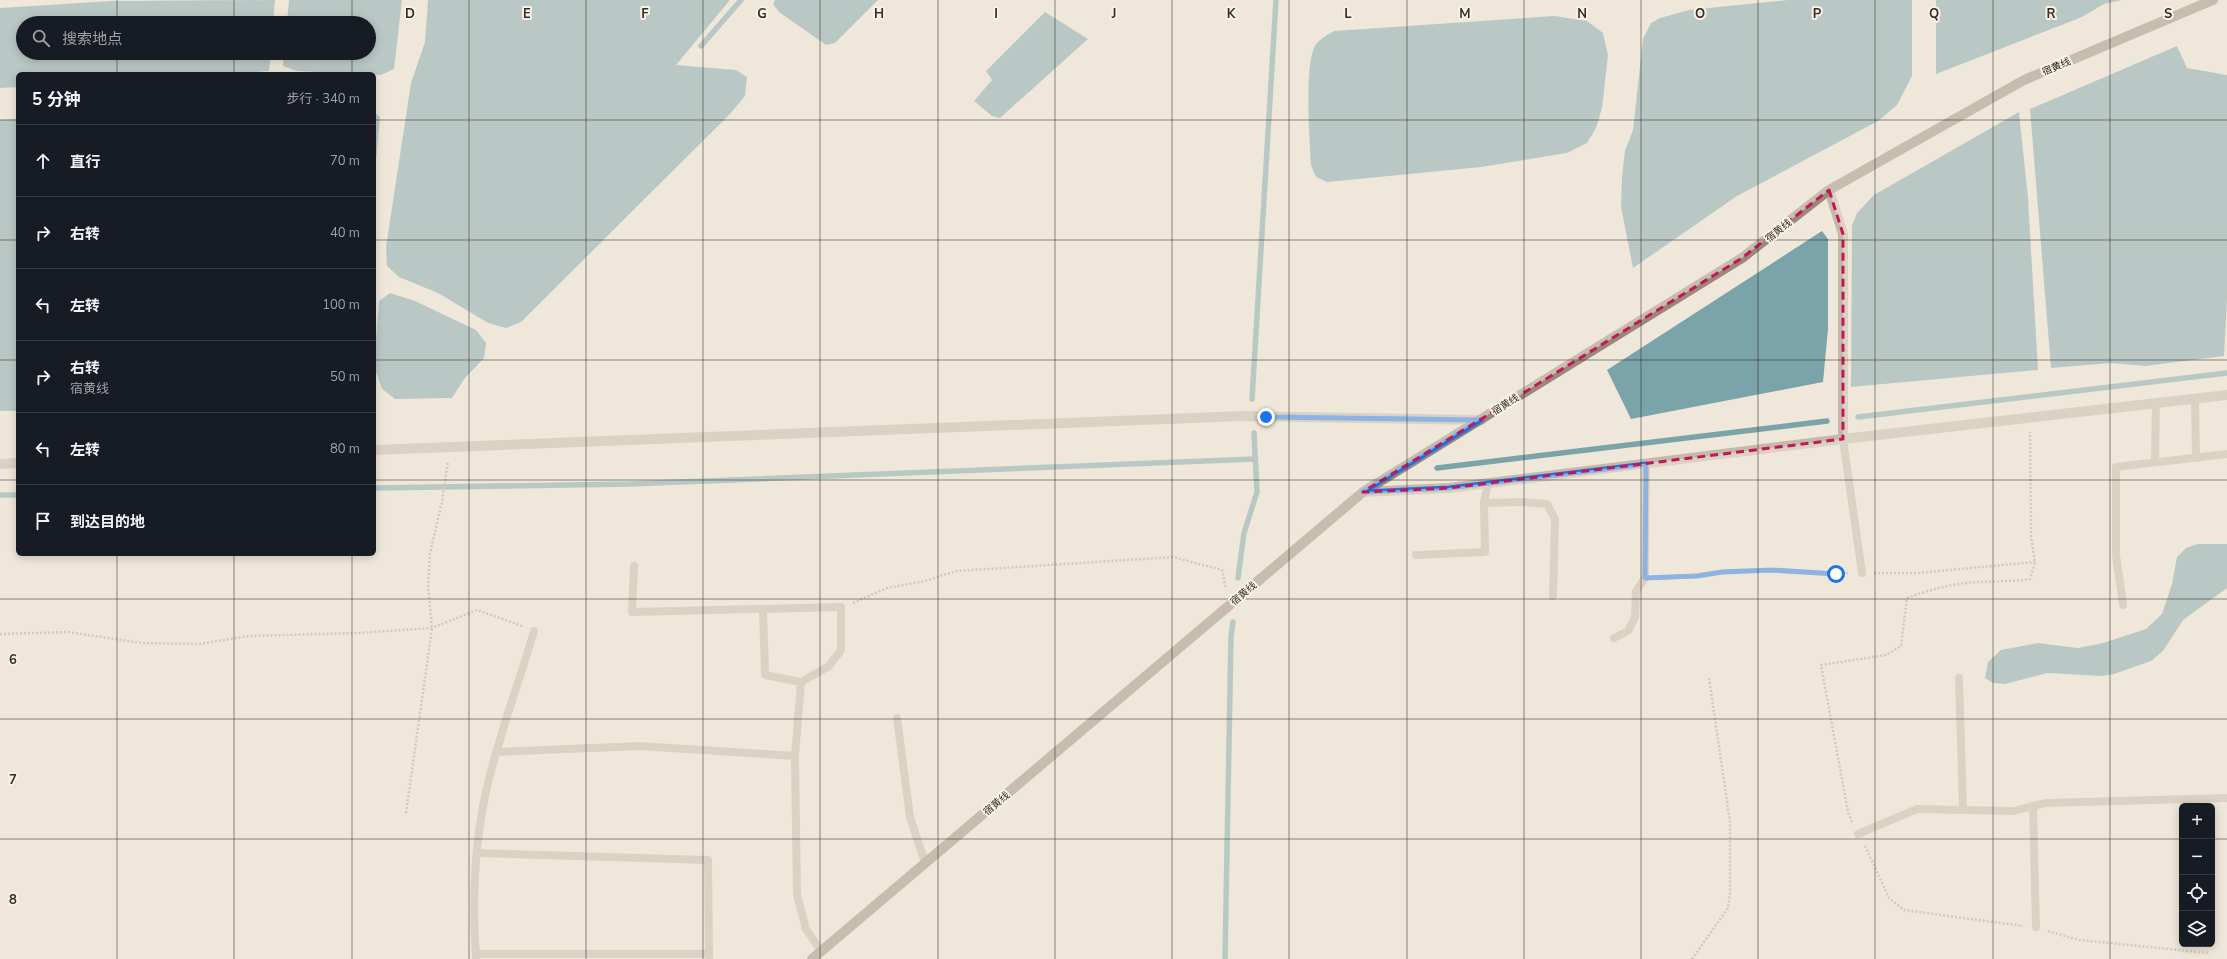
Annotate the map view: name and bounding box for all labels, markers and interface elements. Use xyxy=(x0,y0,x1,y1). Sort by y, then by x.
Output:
text: D xyxy=(405,5,415,23)
text: E xyxy=(523,5,531,23)
text: F xyxy=(641,5,649,23)
text: G xyxy=(757,5,767,23)
text: H xyxy=(874,5,884,23)
text: I xyxy=(994,5,998,23)
text: J xyxy=(1111,5,1116,23)
text: K xyxy=(1227,5,1236,23)
text: L xyxy=(1344,5,1352,23)
text: M xyxy=(1459,5,1471,23)
text: N xyxy=(1577,5,1587,23)
text: O xyxy=(1695,5,1705,23)
text: P xyxy=(1813,5,1822,23)
text: Q xyxy=(1929,5,1939,23)
text: R xyxy=(2047,5,2056,23)
text: S xyxy=(2164,5,2172,23)
search box xyxy=(16,16,376,60)
icon: search xyxy=(30,27,52,49)
text: 搜索地点 xyxy=(62,29,122,49)
street label: 宿黄线 xyxy=(2040,55,2073,79)
text: 5 分钟 xyxy=(32,88,81,111)
text: 步行 · 340 m xyxy=(286,90,360,108)
icon: ahead xyxy=(32,150,54,172)
text: 直行 xyxy=(70,152,100,172)
text: 70 m xyxy=(330,152,360,170)
street label: 宿黄线 xyxy=(1762,216,1795,246)
icon: right xyxy=(32,222,54,244)
text: 右转 xyxy=(70,224,100,244)
text: 40 m xyxy=(330,224,360,242)
icon: left xyxy=(32,294,54,316)
text: 左转 xyxy=(70,296,100,316)
text: 100 m xyxy=(322,296,360,314)
text: 右转 xyxy=(70,358,100,378)
icon: right xyxy=(32,366,54,388)
text: 50 m xyxy=(330,368,360,386)
text: 宿黄线 xyxy=(70,380,109,398)
street label: 宿黄线 xyxy=(1489,391,1522,419)
route end xyxy=(1257,408,1275,426)
icon: left xyxy=(32,438,54,460)
text: 左转 xyxy=(70,440,100,460)
text: 80 m xyxy=(330,440,360,458)
icon: arrive xyxy=(32,510,54,532)
text: 到达目的地 xyxy=(70,512,145,532)
route start xyxy=(1827,565,1845,583)
street label: 宿黄线 xyxy=(1228,579,1260,609)
text: 6 xyxy=(9,651,17,669)
text: 7 xyxy=(9,771,17,789)
street label: 宿黄线 xyxy=(981,789,1013,819)
map controls xyxy=(2179,803,2215,947)
button: + xyxy=(2179,803,2215,839)
button: − xyxy=(2179,839,2215,875)
button: locate xyxy=(2179,875,2215,911)
text: 8 xyxy=(9,891,17,909)
button: layers xyxy=(2179,911,2215,947)

